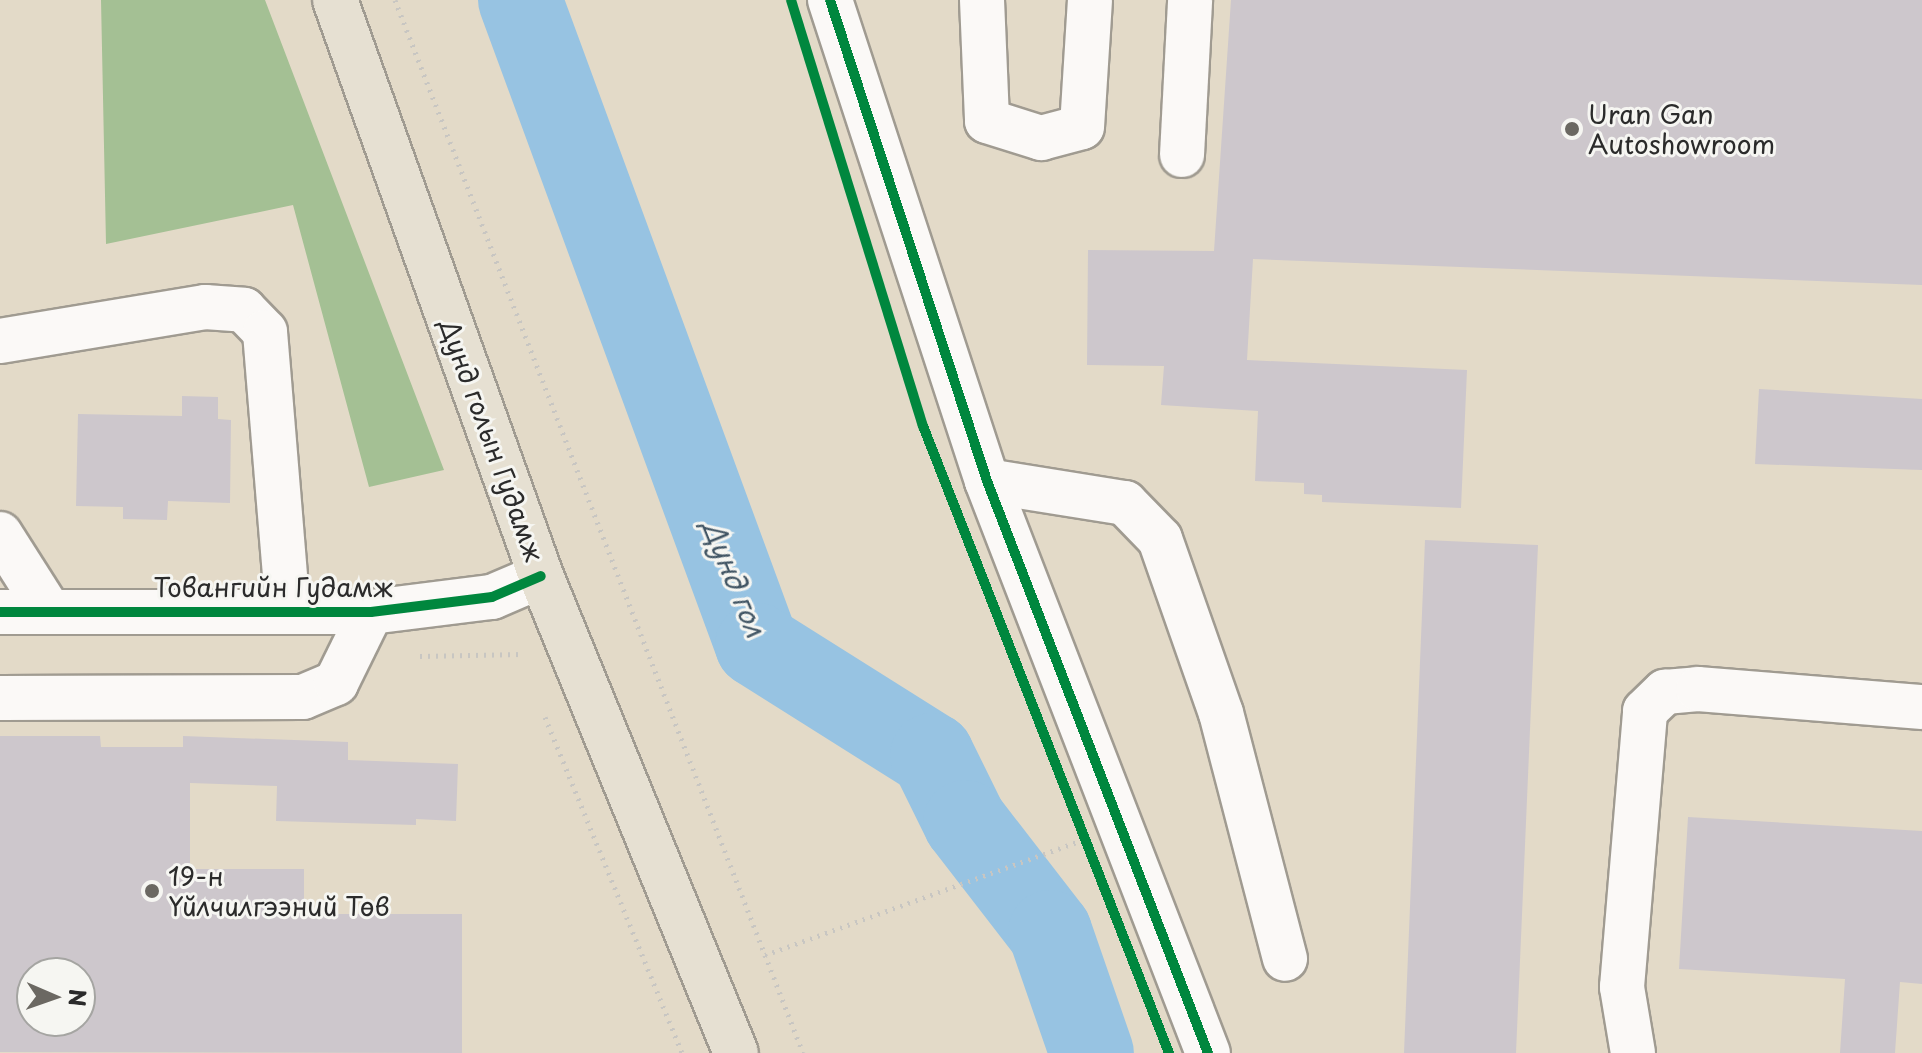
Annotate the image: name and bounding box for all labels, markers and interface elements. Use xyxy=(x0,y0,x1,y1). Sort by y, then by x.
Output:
place label: Uran Gan Autoshowroom xyxy=(1588,98,1775,160)
marker: Uran Gan Autoshowroom xyxy=(1563,120,1581,138)
street label: Дунд голын Гудамж xyxy=(434,315,550,565)
water label: Дунд гол xyxy=(696,514,774,642)
street label: Товангийн Гудамж xyxy=(153,571,393,603)
place label: 19-н Үйлчилгээний Төв xyxy=(168,860,391,922)
marker: 19-н Үйлчилгээний Төв xyxy=(143,882,161,900)
north arrow xyxy=(16,957,96,1037)
text: N xyxy=(62,988,95,1007)

